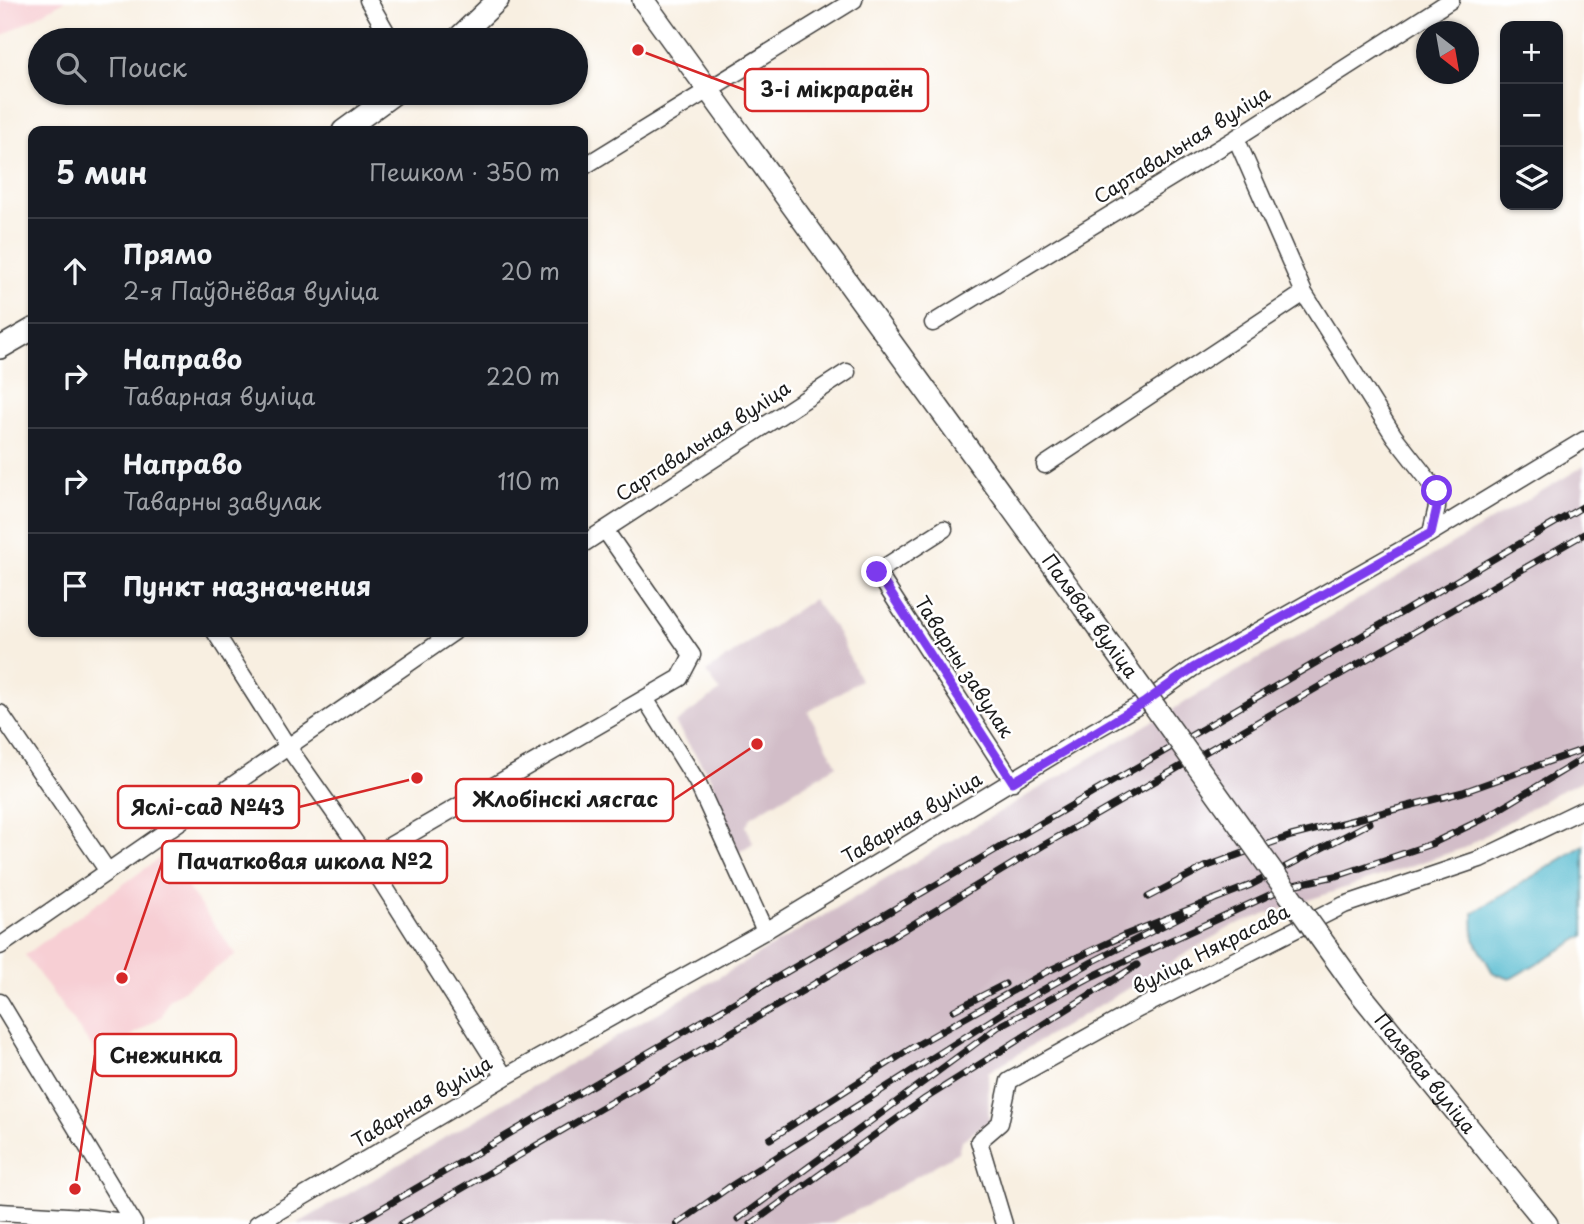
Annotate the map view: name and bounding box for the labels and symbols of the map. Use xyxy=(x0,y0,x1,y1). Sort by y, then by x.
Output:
north arrow xyxy=(1416,21,1479,84)
callout: 3-і мікрараён xyxy=(745,69,928,111)
text: 3-і мікрараён xyxy=(760,72,914,104)
street label: Сартавальная вуліца xyxy=(1088,78,1275,210)
street label: Сартавальная вуліца xyxy=(610,373,796,507)
route start xyxy=(1421,475,1452,506)
street label: Палявая вуліца xyxy=(1036,547,1146,684)
route end xyxy=(861,556,892,587)
street label: Таварны завулак xyxy=(908,590,1022,743)
street label: Таварная вуліца xyxy=(836,764,987,870)
callout: Жлобінскі лясгас xyxy=(456,779,673,821)
text: Жлобінскі лясгас xyxy=(472,782,658,814)
callout: Яслі-сад №43 xyxy=(118,786,299,828)
text: Яслі-сад №43 xyxy=(130,790,285,822)
callout: Пачатковая школа №2 xyxy=(162,841,447,883)
text: Пачатковая школа №2 xyxy=(177,844,433,876)
street label: вуліца Някрасава xyxy=(1127,896,1294,1000)
street label: Палявая вуліца xyxy=(1368,1007,1483,1139)
callout: Снежинка xyxy=(95,1034,236,1076)
text: Снежинка xyxy=(110,1038,222,1070)
street label: Таварная вуліца xyxy=(346,1048,497,1154)

